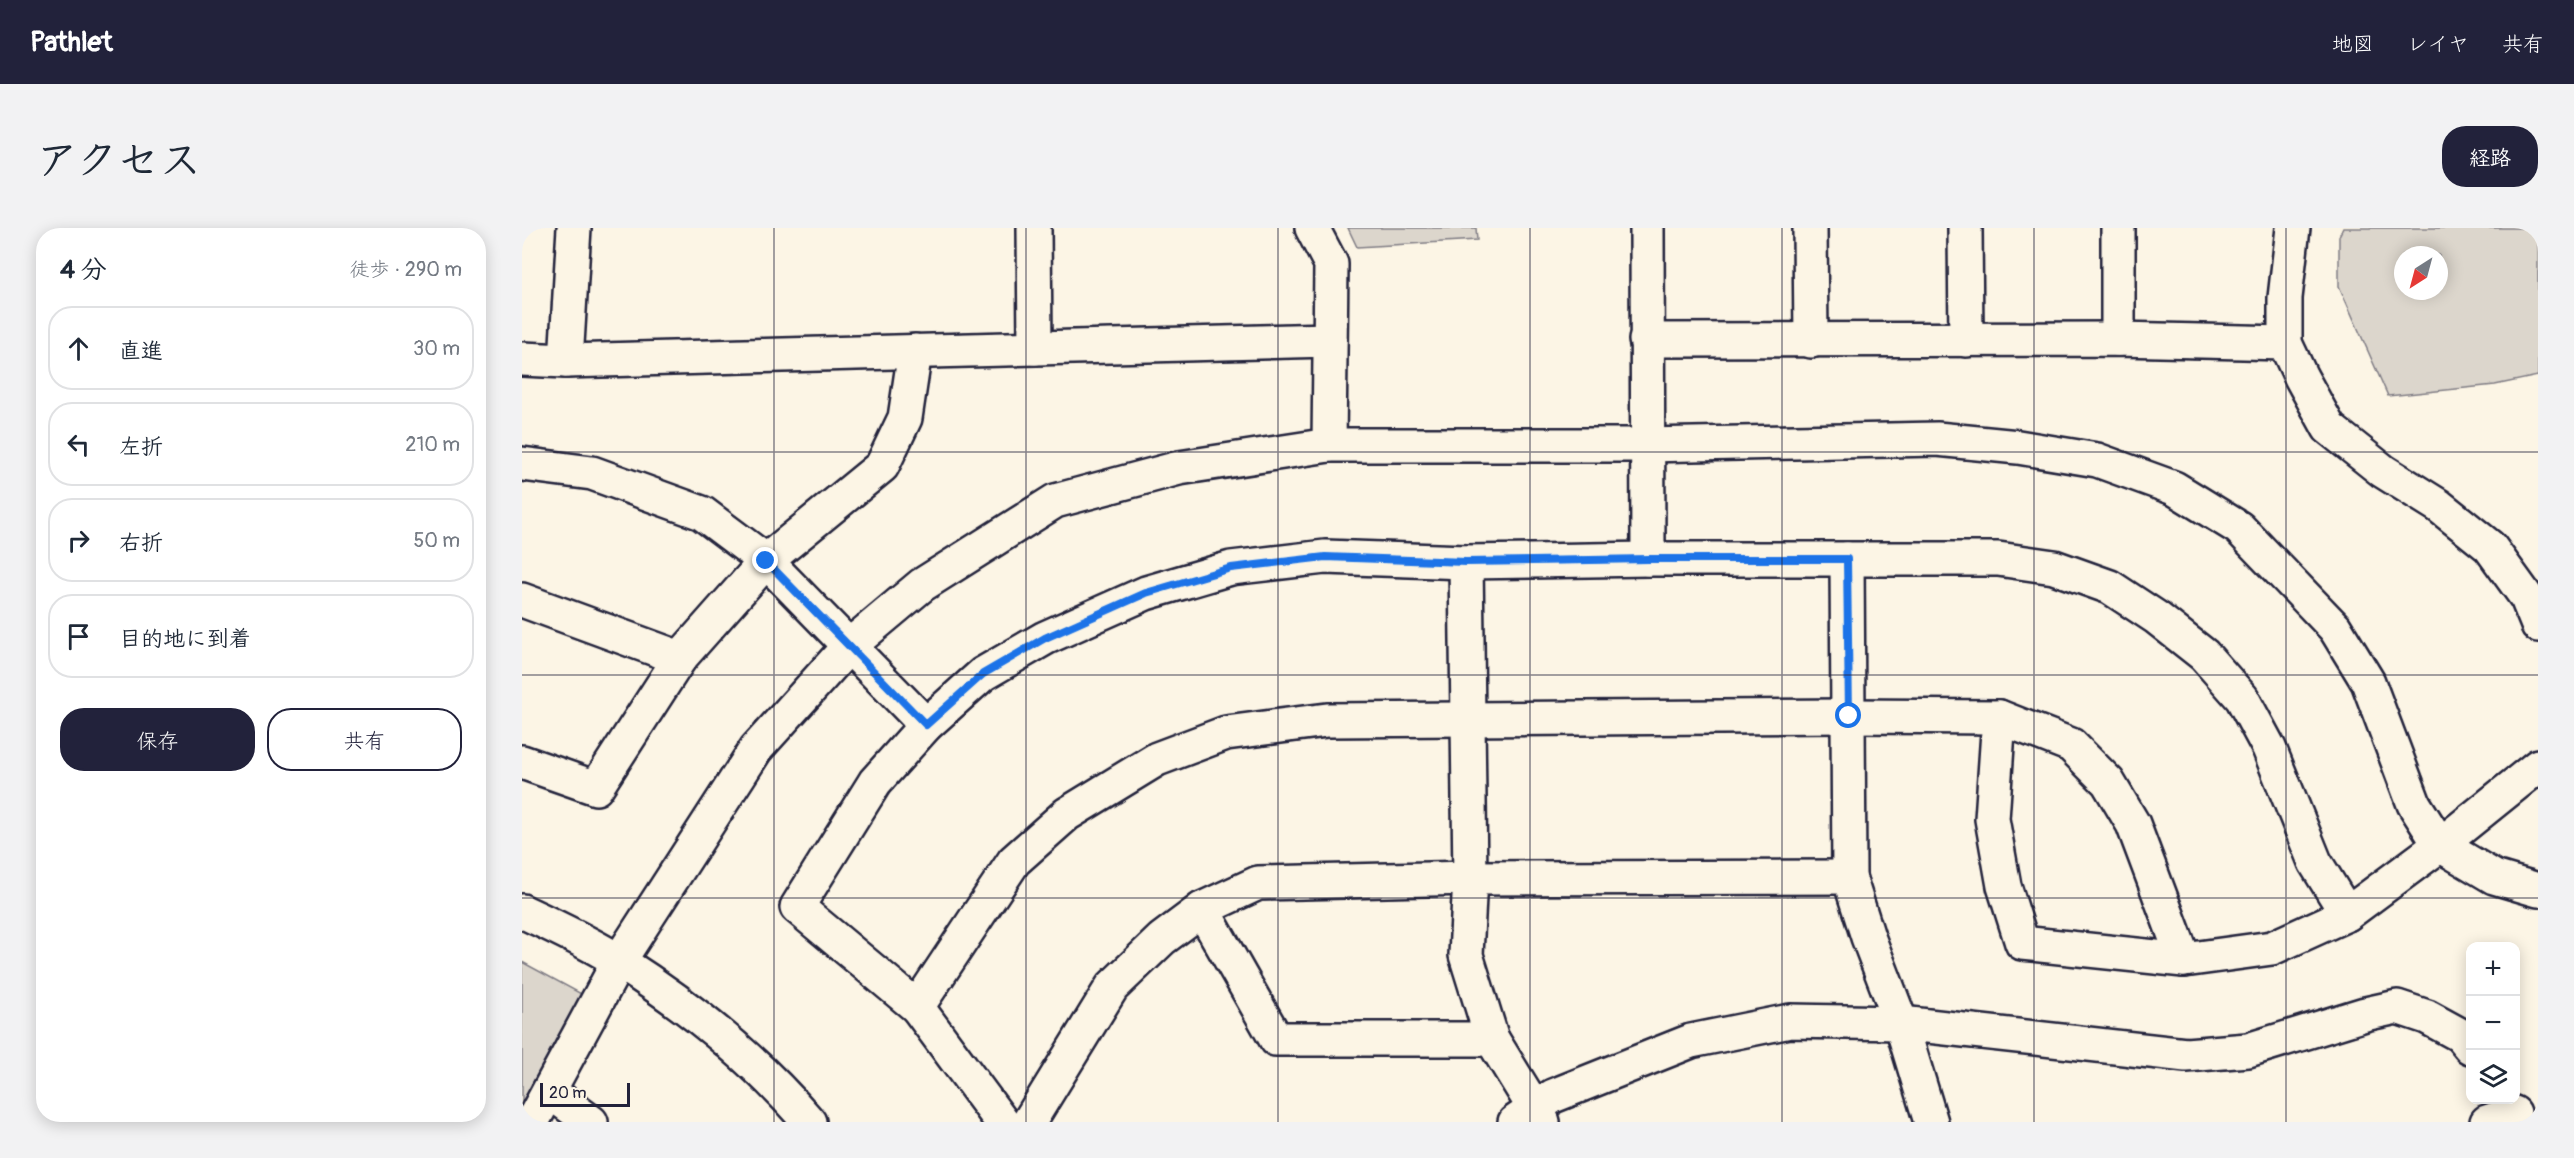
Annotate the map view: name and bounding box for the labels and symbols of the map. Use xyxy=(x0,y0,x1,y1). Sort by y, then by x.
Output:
north arrow xyxy=(2394,246,2448,300)
route end xyxy=(752,547,778,573)
route start xyxy=(1835,702,1861,728)
scale bar xyxy=(540,1080,630,1108)

